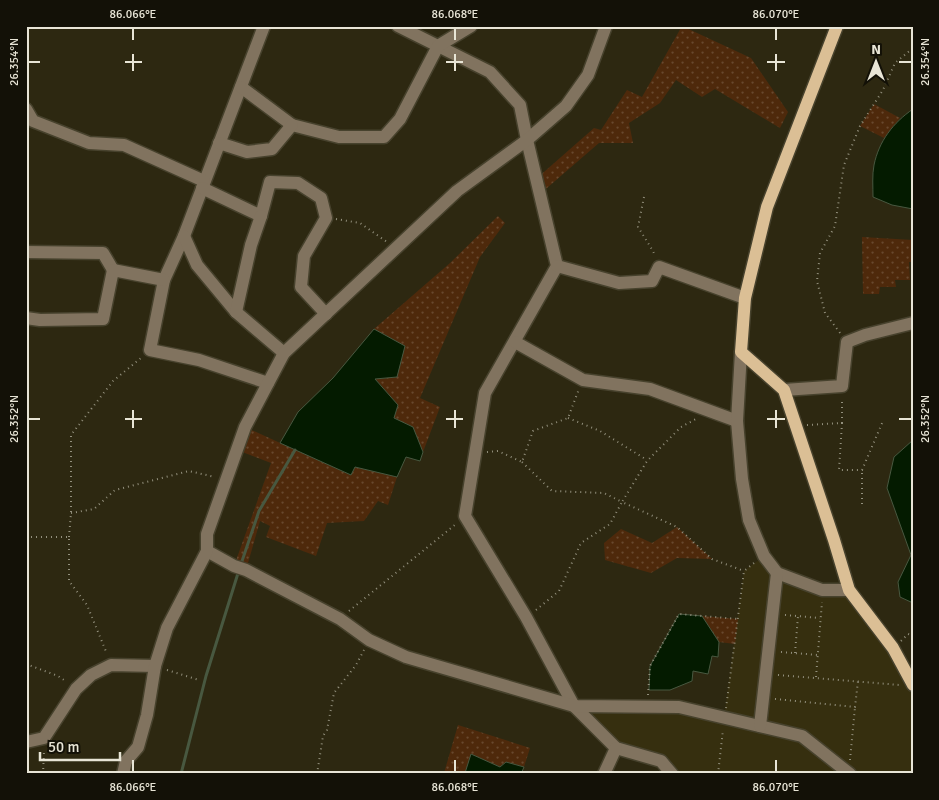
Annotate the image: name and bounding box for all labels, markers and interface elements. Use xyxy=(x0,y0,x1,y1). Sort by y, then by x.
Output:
text: 86.066°E xyxy=(110,7,157,22)
text: 86.068°E xyxy=(432,7,479,22)
text: 86.070°E xyxy=(753,7,800,22)
text: 26.354°N xyxy=(7,38,22,86)
north arrow xyxy=(852,38,902,88)
text: 26.354°N xyxy=(918,38,933,86)
text: N xyxy=(871,41,881,58)
text: 26.352°N xyxy=(7,395,22,443)
text: 26.352°N xyxy=(918,395,933,443)
scale bar xyxy=(40,730,120,762)
text: 50 m xyxy=(48,738,79,756)
text: 86.066°E xyxy=(110,780,157,795)
text: 86.068°E xyxy=(432,780,479,795)
text: 86.070°E xyxy=(753,780,800,795)

